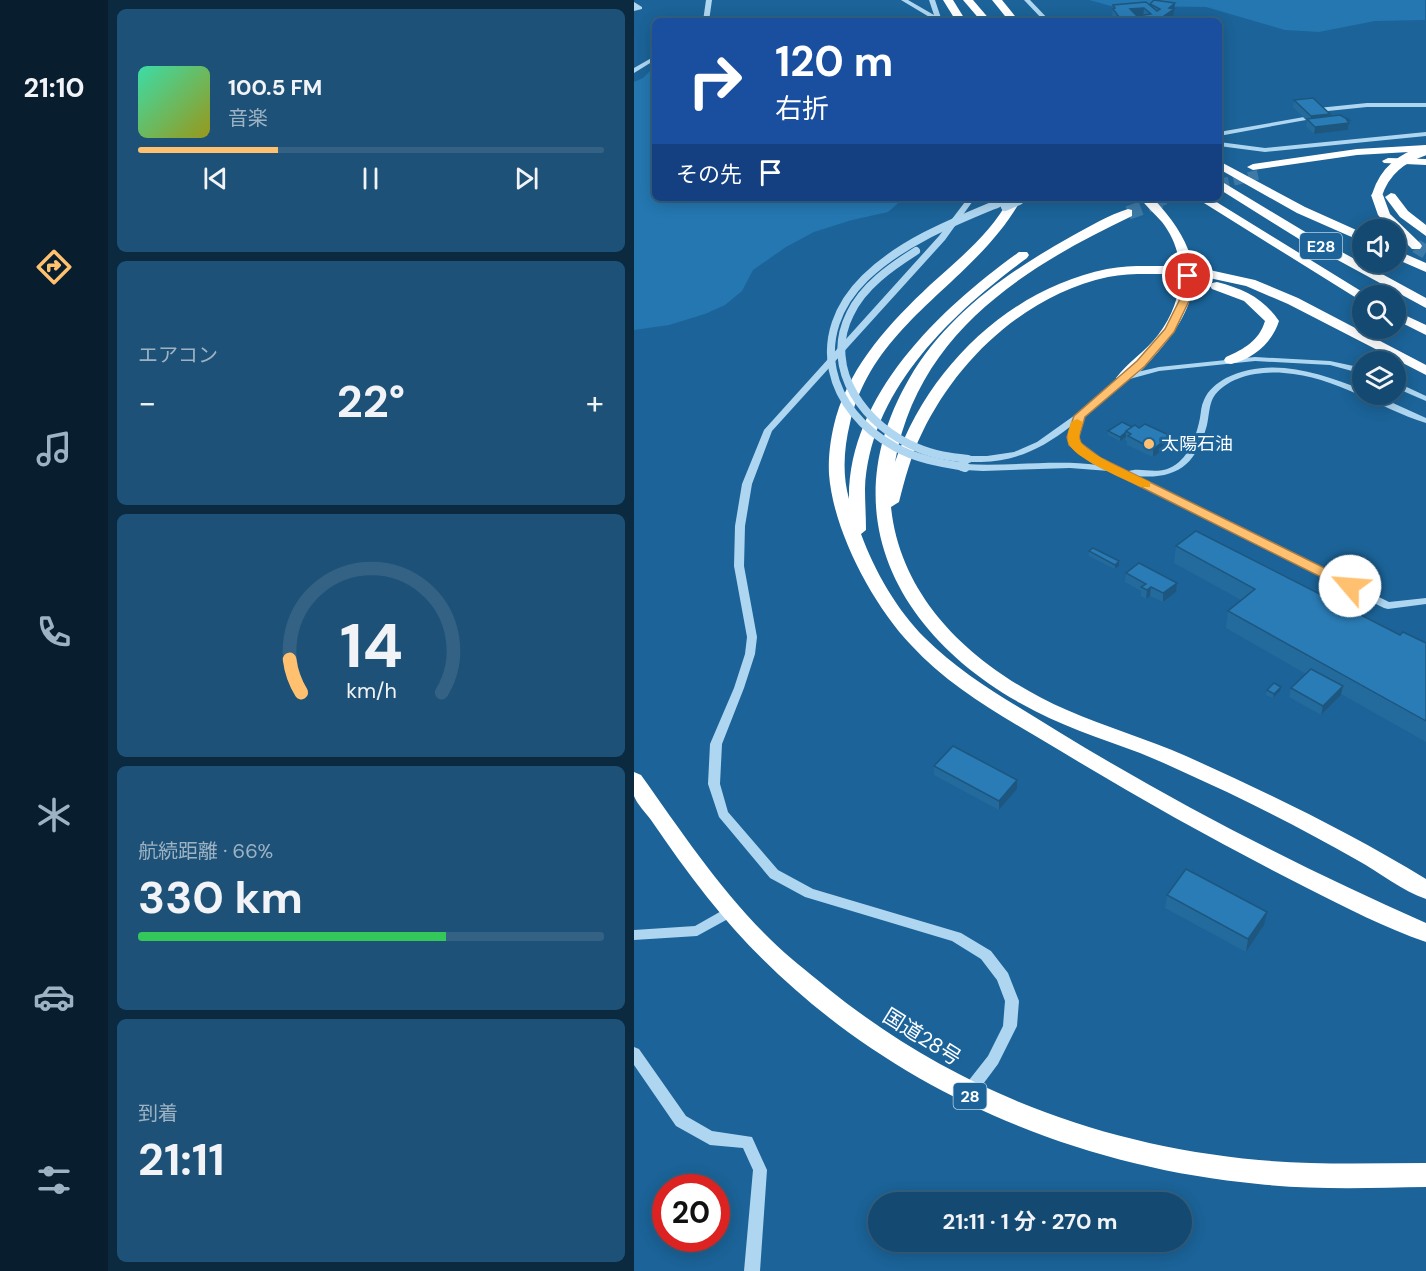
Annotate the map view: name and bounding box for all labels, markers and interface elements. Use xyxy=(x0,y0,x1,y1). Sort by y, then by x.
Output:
text: 120 m xyxy=(775,34,893,89)
icon: right xyxy=(676,42,754,120)
text: 21:10 xyxy=(23,70,85,105)
text: 100.5 FM xyxy=(228,73,322,102)
text: 右折 xyxy=(775,91,829,126)
text: 音楽 xyxy=(228,105,268,131)
icon: arrive xyxy=(754,156,787,189)
text: その先 xyxy=(676,160,742,189)
icon: previous xyxy=(199,162,232,195)
icon: pause xyxy=(354,162,387,195)
icon: next xyxy=(510,162,543,195)
map controls xyxy=(1352,219,1406,405)
button: sound xyxy=(1352,219,1406,273)
road number: E28 xyxy=(1300,233,1342,259)
icon: directions xyxy=(33,246,75,288)
pin xyxy=(1162,250,1213,301)
icon: arrive xyxy=(1171,259,1204,292)
button: search xyxy=(1352,285,1406,339)
text: エアコン xyxy=(138,342,218,368)
button: layers xyxy=(1352,351,1406,405)
text: 22° xyxy=(337,372,405,431)
text: − xyxy=(138,381,156,424)
text: + xyxy=(586,381,604,424)
icon: music xyxy=(33,428,75,470)
place label: 太陽石油 xyxy=(1161,432,1233,456)
marker: 太陽石油 xyxy=(1142,437,1156,451)
position arrow xyxy=(1318,554,1382,618)
text: 14 xyxy=(339,605,403,686)
icon: phone xyxy=(33,611,75,653)
text: km/h xyxy=(346,677,396,705)
icon: climate xyxy=(33,794,75,836)
text: 航続距離 · 66% xyxy=(138,838,273,864)
text: 330 km xyxy=(138,868,303,927)
icon: car xyxy=(33,976,75,1018)
street label: 国道28号 xyxy=(877,1002,967,1072)
road number: 28 xyxy=(954,1083,986,1109)
text: 到着 xyxy=(138,1100,178,1126)
text: 21:11 xyxy=(138,1130,225,1189)
icon: filters xyxy=(33,1159,75,1201)
speed limit sign: 20 xyxy=(652,1174,730,1252)
text: 21:11 · 1 分 · 270 m xyxy=(943,1207,1117,1236)

